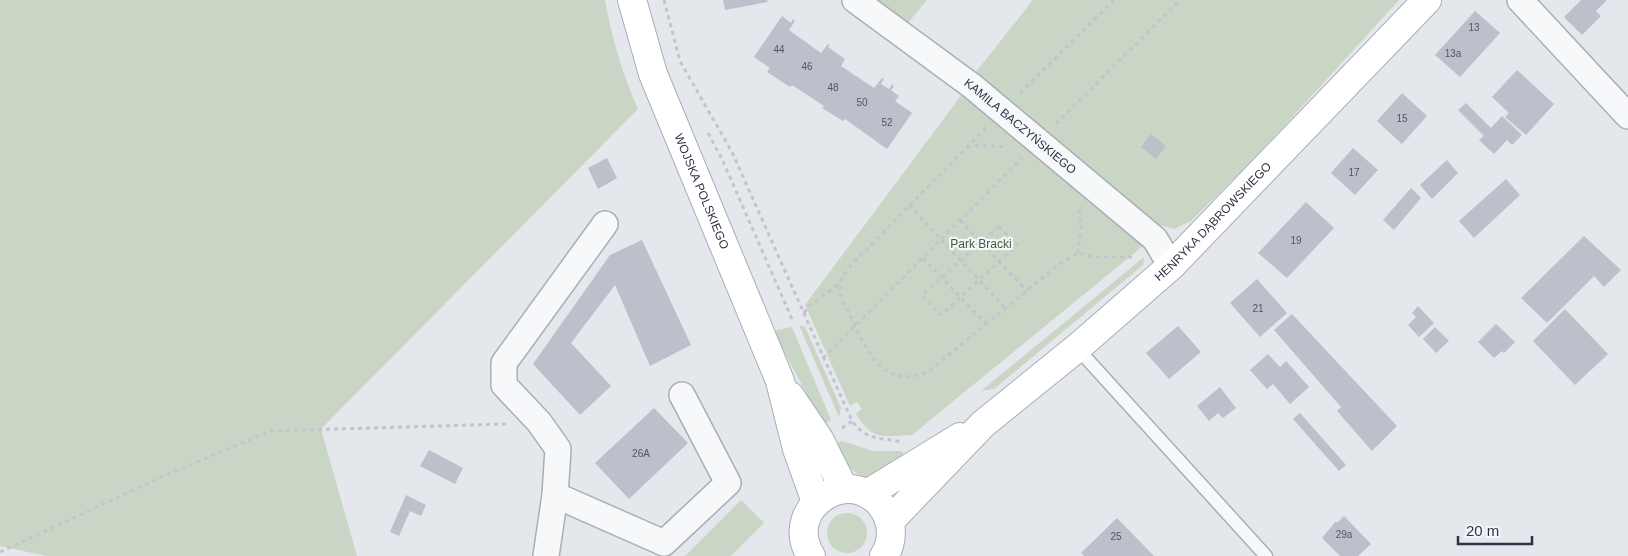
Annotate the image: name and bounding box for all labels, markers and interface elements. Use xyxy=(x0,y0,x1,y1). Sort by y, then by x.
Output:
house number: 13 xyxy=(1468,22,1480,33)
house number: 44 xyxy=(773,44,785,55)
house number: 13a xyxy=(1445,48,1462,59)
house number: 46 xyxy=(801,61,813,72)
street label: KAMILA BACZYŃSKIEGO xyxy=(961,76,1079,177)
house number: 48 xyxy=(827,82,839,93)
house number: 50 xyxy=(856,97,868,108)
house number: 15 xyxy=(1396,113,1408,124)
house number: 52 xyxy=(881,117,893,128)
street label: WOJSKA POLSKIEGO xyxy=(672,132,732,251)
street label: HENRYKA DĄBROWSKIEGO xyxy=(1152,159,1274,284)
house number: 17 xyxy=(1348,167,1360,178)
house number: 19 xyxy=(1290,235,1302,246)
park label: Park Bracki xyxy=(950,237,1012,251)
house number: 21 xyxy=(1252,303,1264,314)
house number: 26A xyxy=(632,448,650,459)
scale bar xyxy=(1458,514,1532,546)
text: 20 m xyxy=(1466,522,1499,539)
house number: 29a xyxy=(1336,529,1353,540)
house number: 25 xyxy=(1110,531,1122,542)

